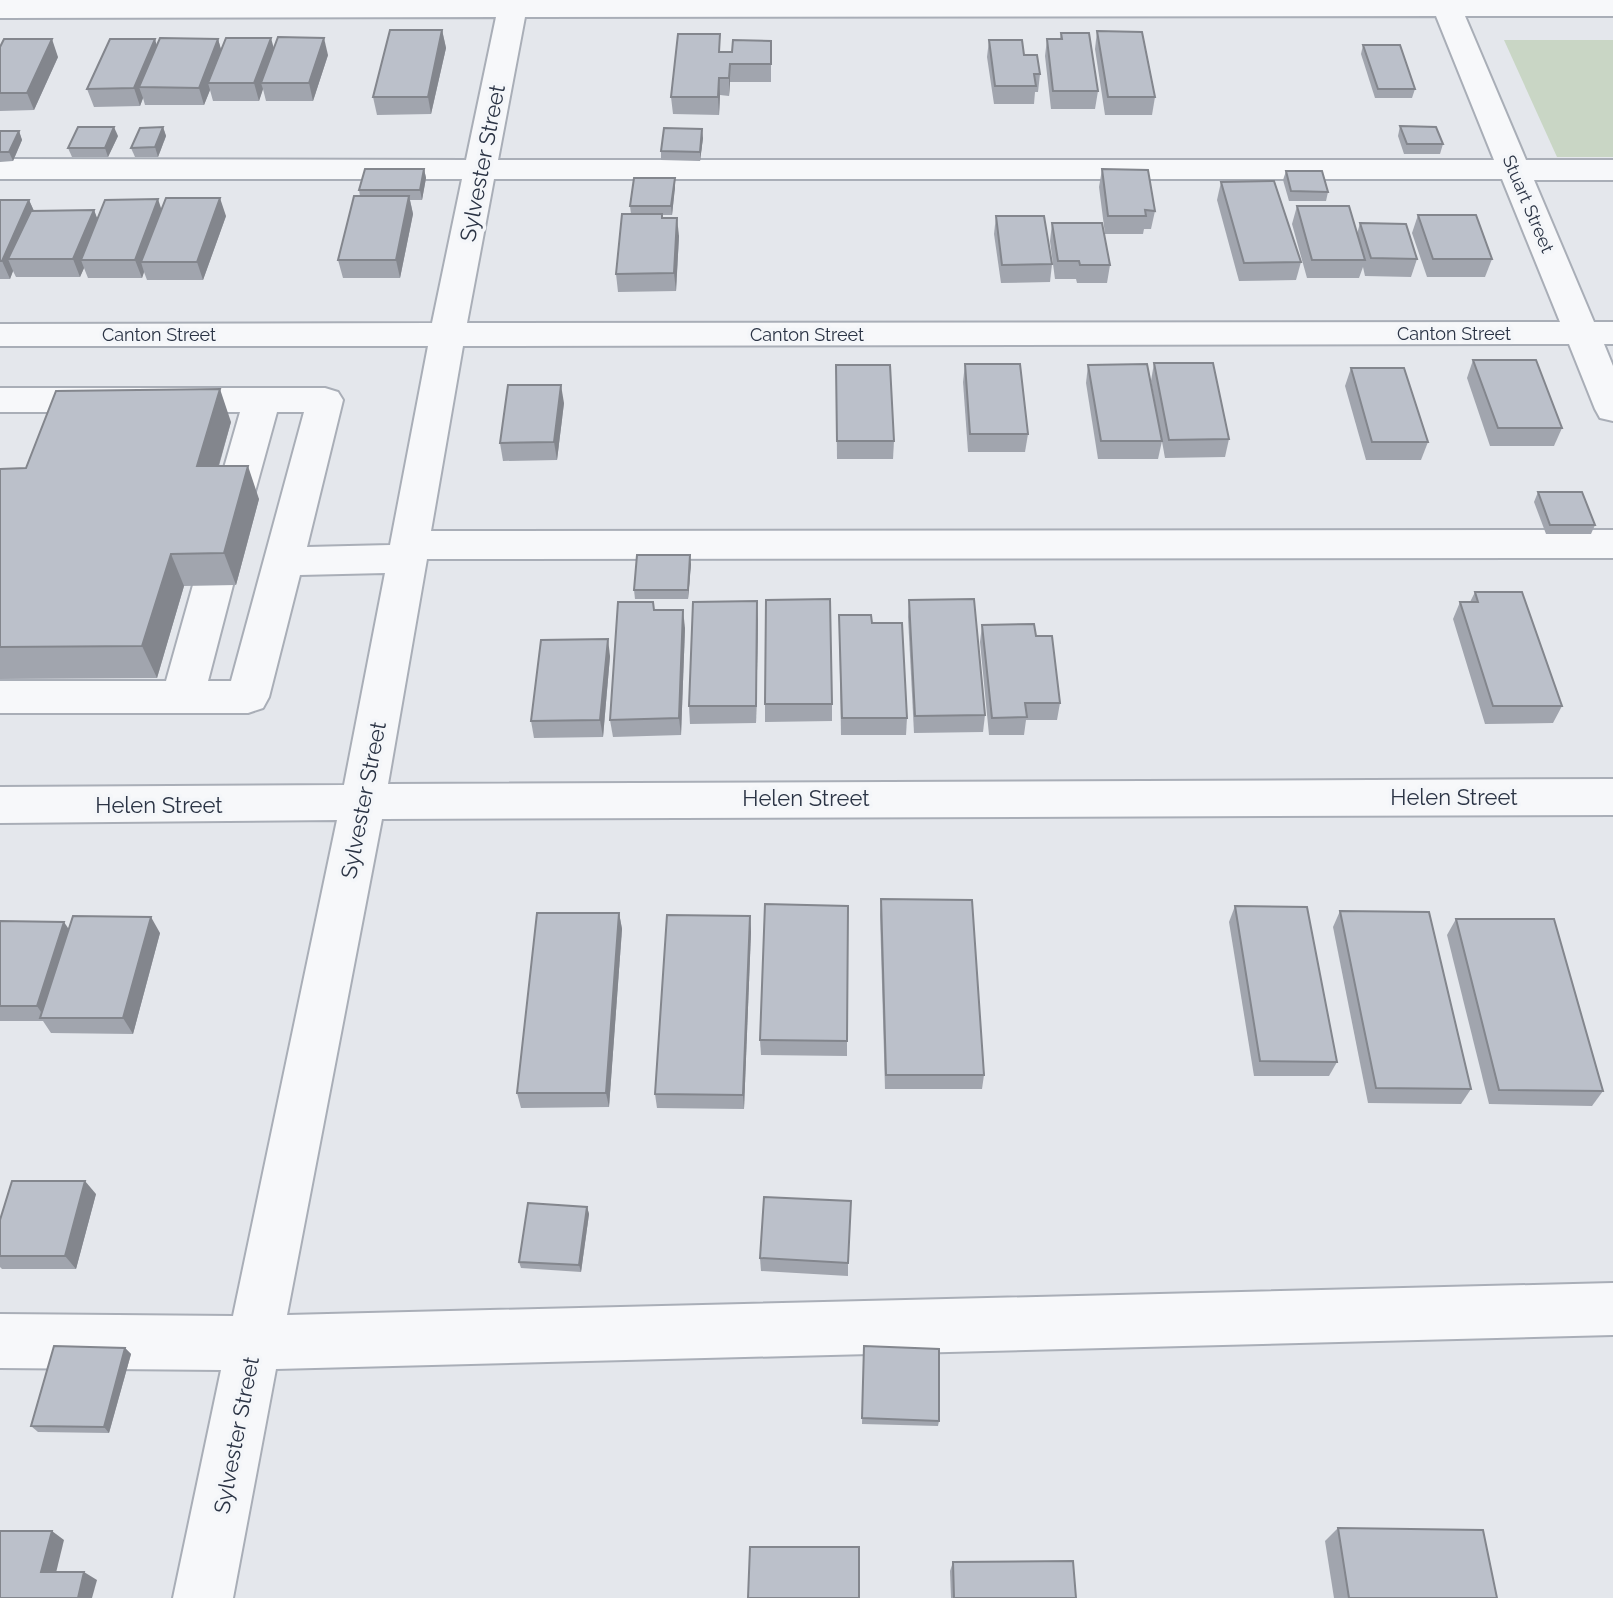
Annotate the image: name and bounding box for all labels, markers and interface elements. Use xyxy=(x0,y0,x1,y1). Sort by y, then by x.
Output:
street label: Sylvester Street xyxy=(454,82,510,244)
street label: Stuart Street xyxy=(1498,152,1558,256)
street label: Canton Street xyxy=(1397,323,1511,344)
street label: Canton Street xyxy=(102,324,216,345)
street label: Canton Street xyxy=(750,324,864,345)
street label: Sylvester Street xyxy=(335,719,391,881)
street label: Helen Street xyxy=(1390,784,1518,810)
street label: Helen Street xyxy=(742,785,870,811)
street label: Helen Street xyxy=(95,792,223,818)
street label: Sylvester Street xyxy=(208,1354,264,1516)

